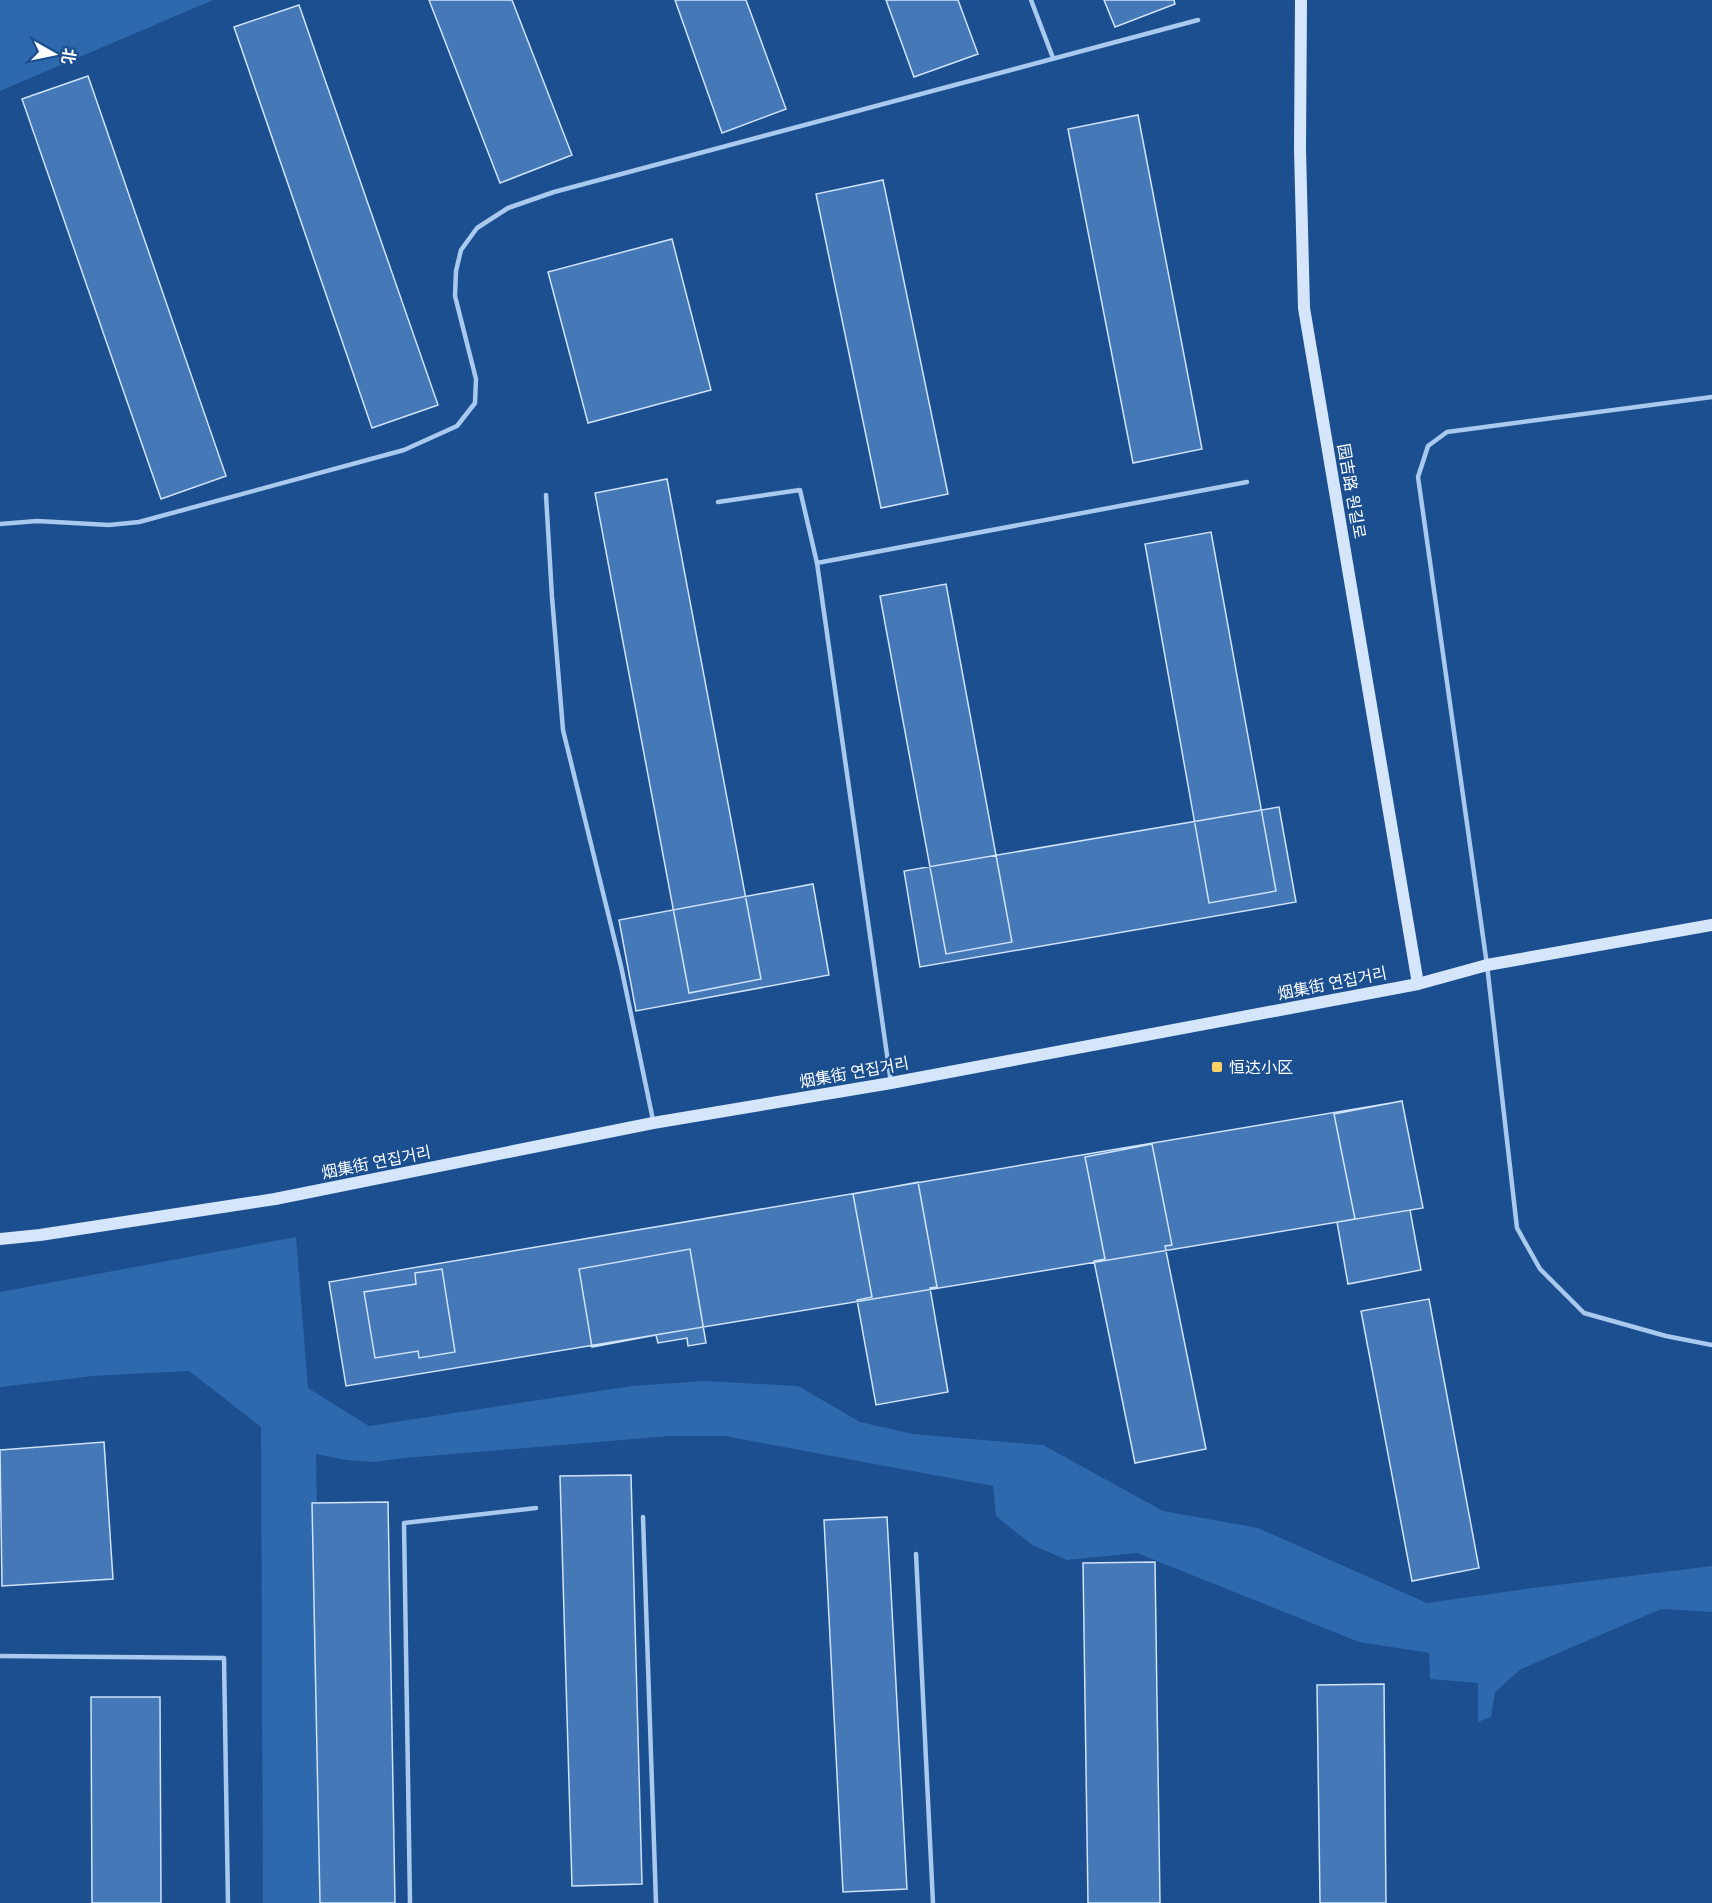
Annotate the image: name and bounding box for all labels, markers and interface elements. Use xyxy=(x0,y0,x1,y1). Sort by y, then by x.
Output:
north arrow xyxy=(24,24,84,84)
text: 北 xyxy=(59,47,80,66)
street label: 园吉路 원길로 xyxy=(1335,442,1370,540)
street label: 烟集街 연집거리 xyxy=(1276,963,1388,1002)
street label: 烟集街 연집거리 xyxy=(798,1053,910,1090)
place label: 恒达小区 xyxy=(1229,1057,1293,1076)
marker: 恒达小区 xyxy=(1210,1060,1224,1074)
street label: 烟集街 연집거리 xyxy=(320,1142,432,1181)

